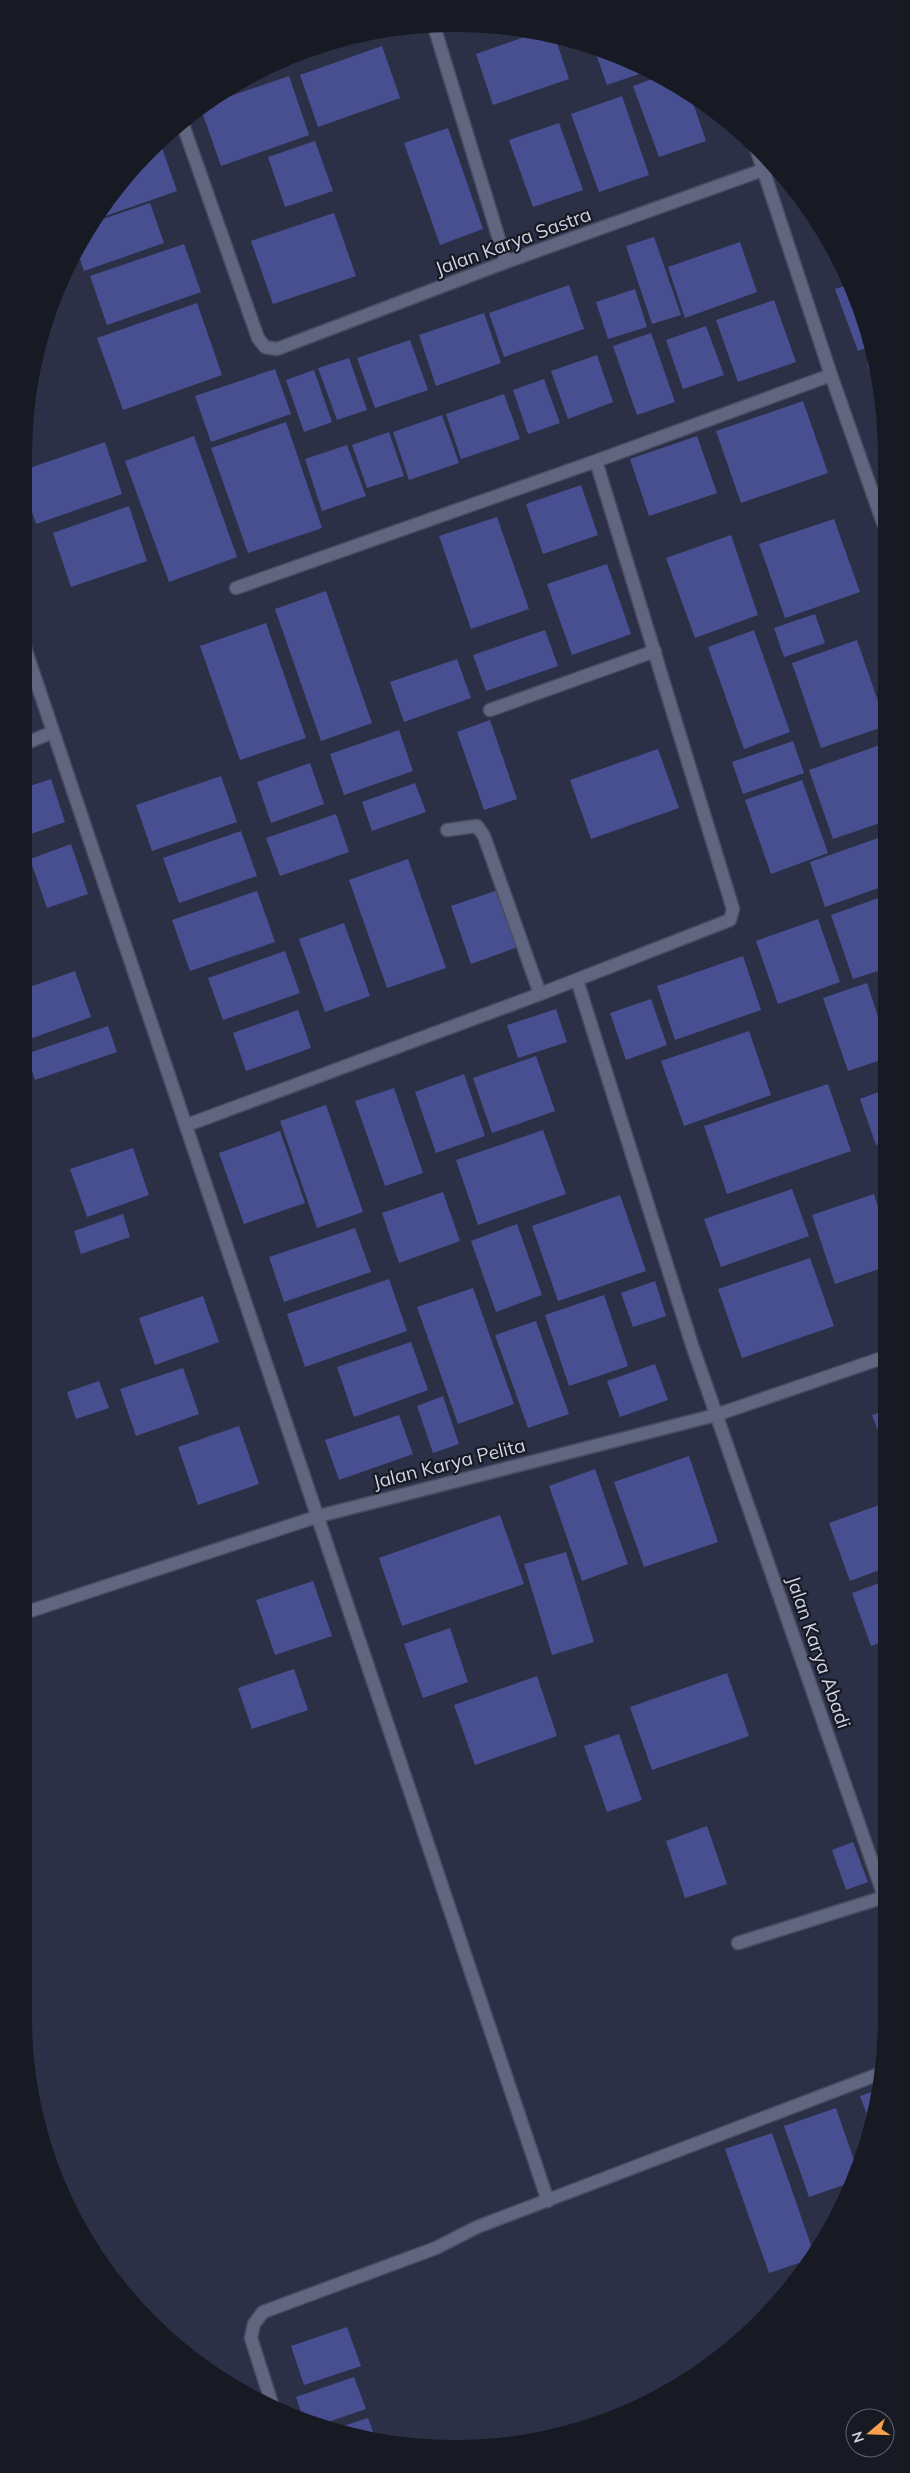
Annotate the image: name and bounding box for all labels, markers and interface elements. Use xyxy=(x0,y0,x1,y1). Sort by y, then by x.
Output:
street label: Jalan Karya Sastra xyxy=(432,202,594,280)
street label: Jalan Karya Pelita xyxy=(370,1432,528,1494)
street label: Jalan Karya Abadi xyxy=(782,1573,856,1731)
north arrow xyxy=(845,2408,895,2458)
text: N xyxy=(847,2429,868,2445)

